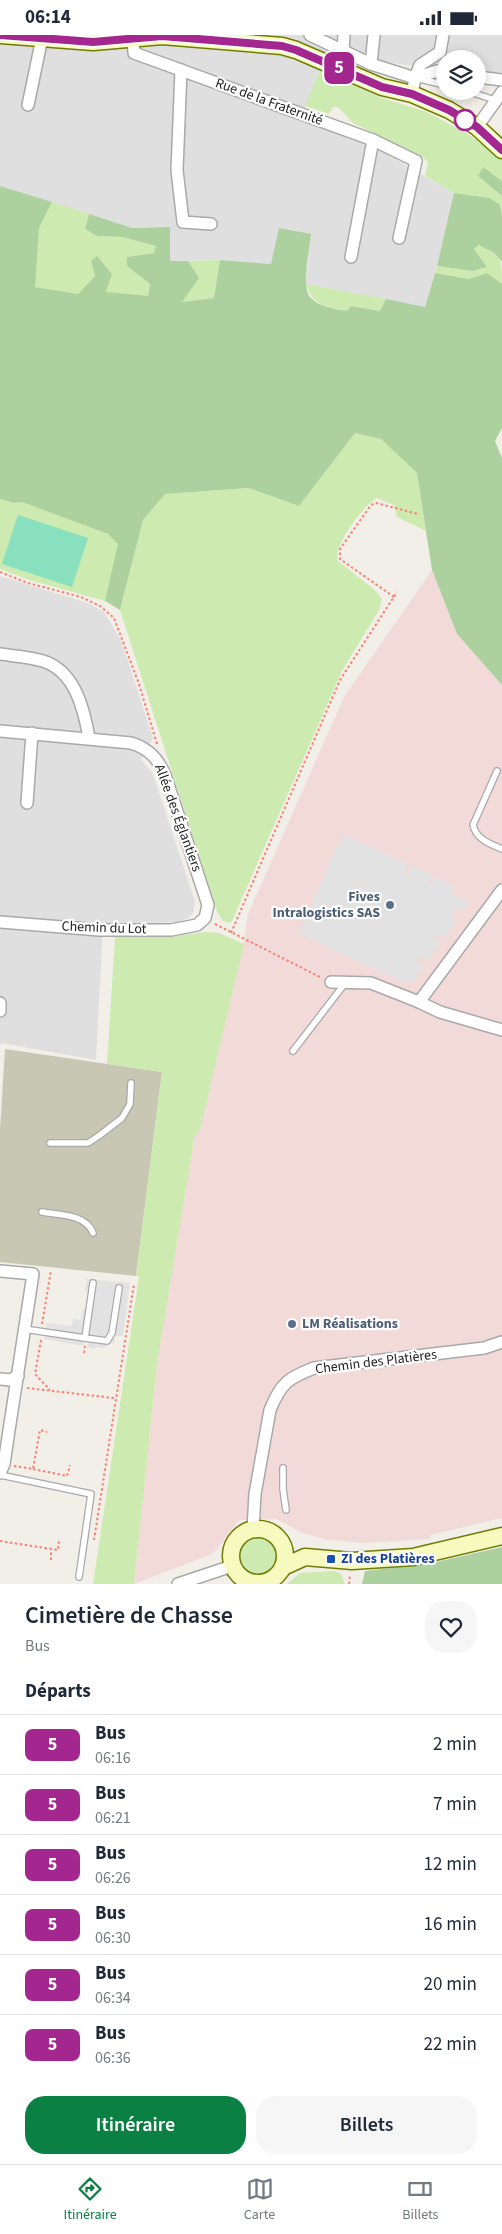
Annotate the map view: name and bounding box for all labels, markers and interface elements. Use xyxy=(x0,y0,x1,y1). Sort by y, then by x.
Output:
text: 06:14 xyxy=(25,4,71,31)
map controls xyxy=(436,50,486,100)
button: layers xyxy=(436,50,486,100)
line badge: 5 xyxy=(323,52,355,84)
text: 5 xyxy=(334,55,344,80)
street label: Rue de la Fraternité xyxy=(212,73,326,131)
unlabelled marker xyxy=(454,109,476,131)
street label: Allée des Églantiers xyxy=(149,761,207,875)
place label: Fives Intralogistics SAS xyxy=(272,887,380,923)
marker: Fives Intralogistics SAS xyxy=(384,899,396,911)
street label: Chemin du Lot xyxy=(61,917,147,939)
place label: LM Réalisations xyxy=(302,1314,398,1334)
marker: LM Réalisations xyxy=(286,1318,298,1330)
street label: Chemin des Platières xyxy=(314,1345,438,1379)
place label: ZI des Platières xyxy=(341,1549,435,1569)
marker: ZI des Platières xyxy=(325,1553,337,1565)
text: Cimetière de Chasse xyxy=(25,1598,233,1633)
button: heart xyxy=(425,1601,477,1653)
text: Bus xyxy=(25,1635,50,1657)
text: Départs xyxy=(25,1678,91,1705)
text: Bus xyxy=(95,1720,126,1747)
text: 2 min xyxy=(433,1731,477,1758)
text: 5 xyxy=(48,1732,57,1757)
text: 06:16 xyxy=(95,1747,131,1769)
text: Bus xyxy=(95,1780,126,1807)
text: 7 min xyxy=(433,1791,477,1818)
text: 5 xyxy=(48,1792,57,1817)
text: 06:21 xyxy=(95,1807,131,1829)
text: Bus xyxy=(95,1840,126,1867)
text: 12 min xyxy=(423,1851,477,1878)
text: 5 xyxy=(48,1852,57,1877)
text: 06:26 xyxy=(95,1867,131,1889)
text: Bus xyxy=(95,1900,126,1927)
text: 16 min xyxy=(423,1911,477,1938)
text: 5 xyxy=(48,1912,57,1937)
text: 06:30 xyxy=(95,1927,131,1949)
text: Bus xyxy=(95,1960,126,1987)
text: 20 min xyxy=(423,1971,477,1998)
text: 5 xyxy=(48,1972,57,1997)
text: 06:34 xyxy=(95,1987,131,2009)
text: Bus xyxy=(95,2020,126,2047)
text: 22 min xyxy=(423,2031,477,2058)
text: 5 xyxy=(48,2032,57,2057)
text: 06:36 xyxy=(95,2047,131,2069)
button: Itinéraire xyxy=(25,2096,246,2154)
button: Billets xyxy=(256,2096,477,2154)
tab: Itinéraire xyxy=(64,2175,117,2225)
tab: Carte xyxy=(244,2175,275,2225)
tab: Billets xyxy=(402,2175,438,2225)

